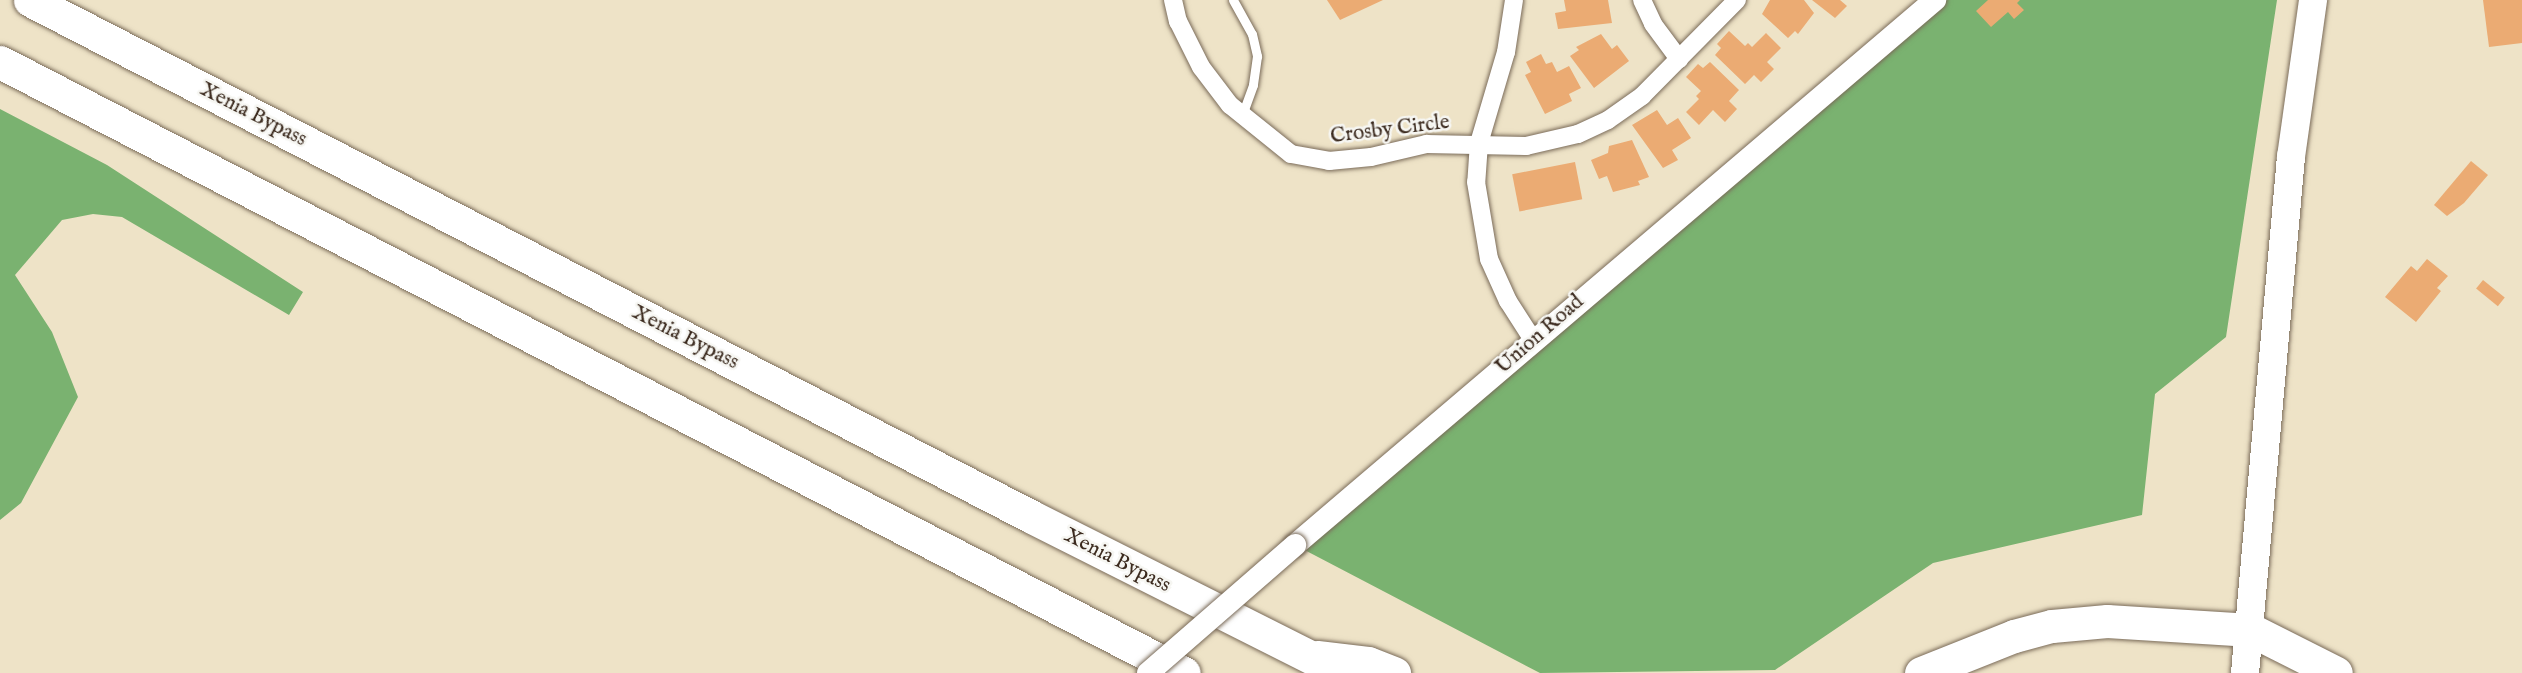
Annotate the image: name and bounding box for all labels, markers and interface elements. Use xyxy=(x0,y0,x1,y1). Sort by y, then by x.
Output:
street label: Xenia Bypass xyxy=(195,77,311,153)
street label: Crosby Circle xyxy=(1329,110,1451,150)
street label: Union Road xyxy=(1491,290,1589,380)
street label: Xenia Bypass xyxy=(627,300,743,376)
street label: Xenia Bypass xyxy=(1059,523,1175,599)

